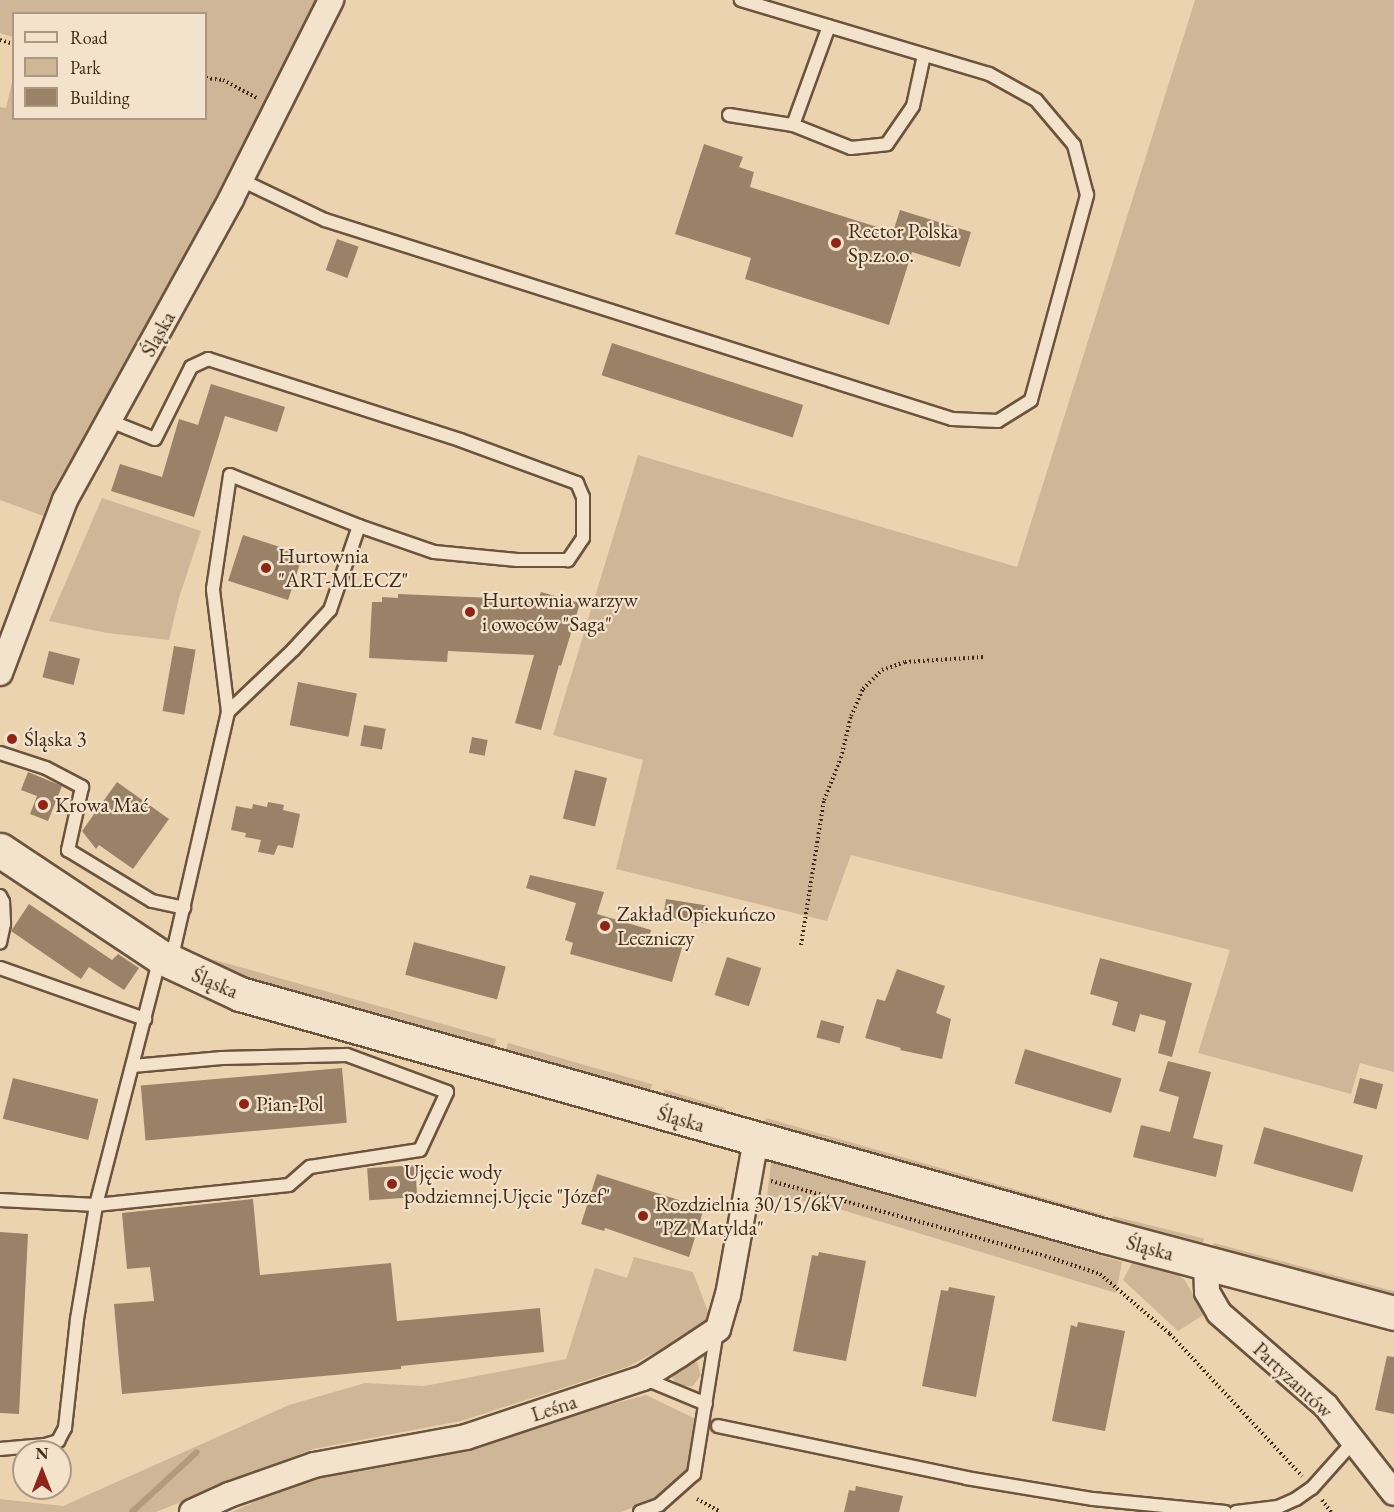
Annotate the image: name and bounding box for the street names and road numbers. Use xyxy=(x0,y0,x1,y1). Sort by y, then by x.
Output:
street label: Śląska xyxy=(135,307,181,361)
street label: Śląska xyxy=(188,962,242,1004)
street label: Śląska xyxy=(654,1100,708,1138)
street label: Śląska xyxy=(1123,1230,1177,1266)
street label: Partyzantów xyxy=(1248,1337,1338,1423)
street label: Leśna xyxy=(528,1389,580,1427)

